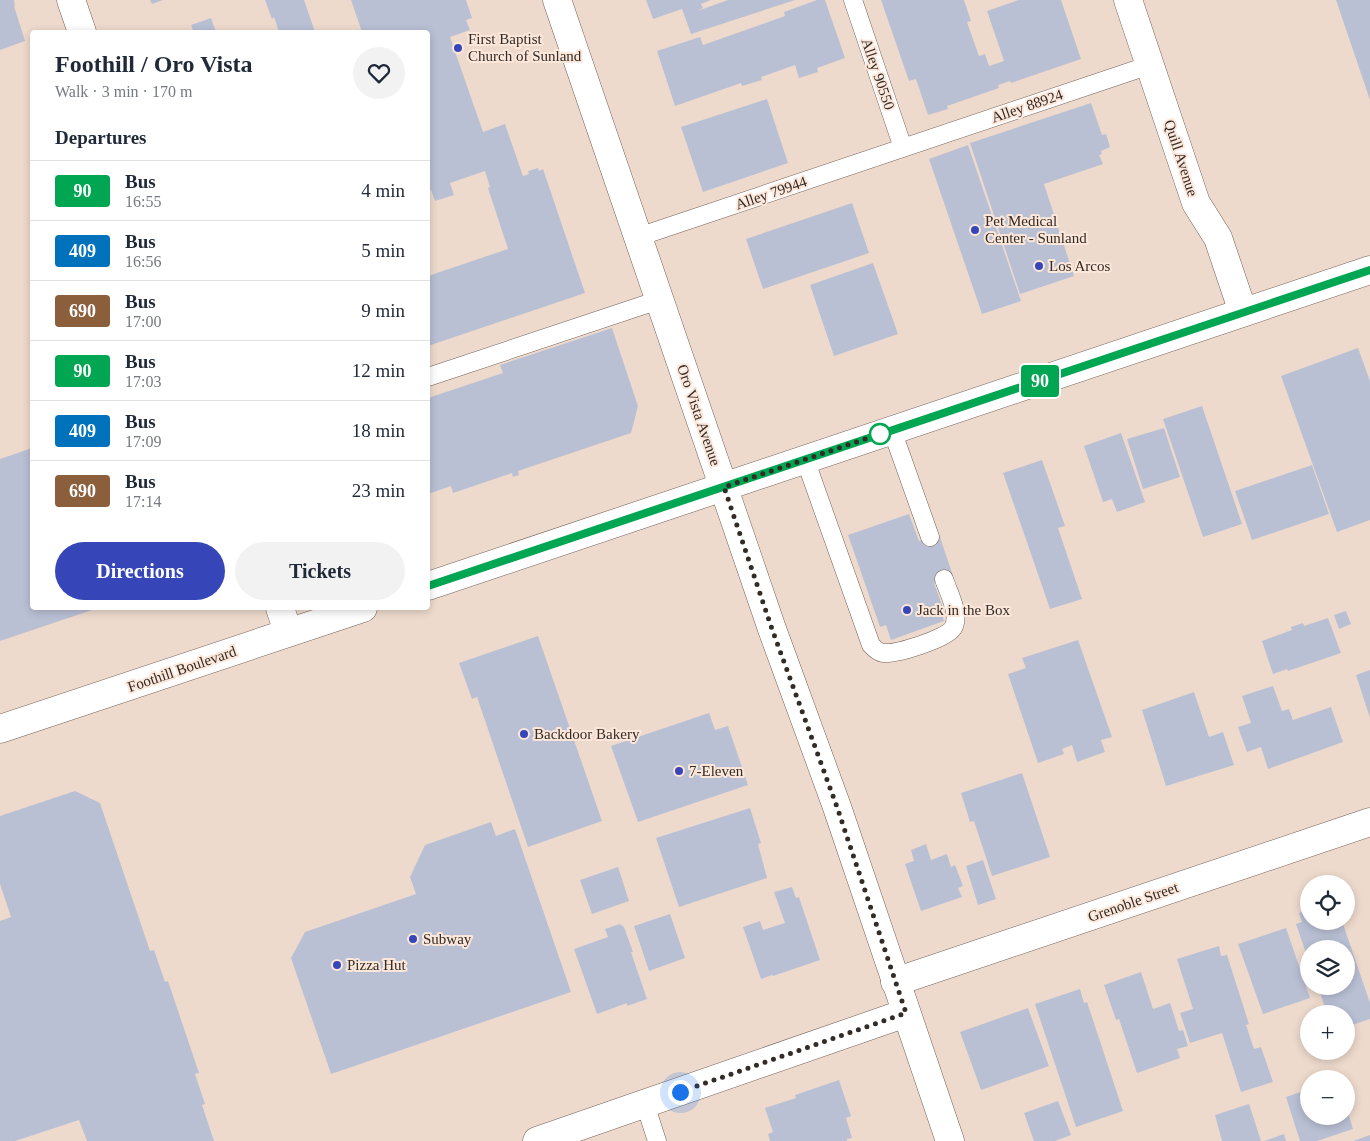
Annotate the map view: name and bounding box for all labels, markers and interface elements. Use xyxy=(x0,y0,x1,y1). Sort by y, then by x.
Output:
place label: First Baptist Church of Sunland xyxy=(468,31,582,64)
street label: Alley 90550 xyxy=(858,36,898,112)
marker: First Baptist Church of Sunland xyxy=(452,42,464,54)
button: heart xyxy=(353,47,405,99)
text: Foothill / Oro Vista xyxy=(55,51,253,77)
text: Walk · 3 min · 170 m xyxy=(55,83,192,100)
street label: Alley 88924 xyxy=(989,86,1065,126)
street label: Quill Avenue xyxy=(1161,118,1201,199)
text: Departures xyxy=(55,127,146,148)
text: Bus xyxy=(125,171,156,192)
street label: Alley 79944 xyxy=(733,173,809,213)
text: 4 min xyxy=(361,180,405,201)
text: 90 xyxy=(74,181,92,201)
text: 16:55 xyxy=(125,193,161,210)
place label: Pet Medical Center - Sunland xyxy=(985,213,1087,246)
marker: Pet Medical Center - Sunland xyxy=(969,224,981,236)
text: Bus xyxy=(125,231,156,252)
text: 5 min xyxy=(361,240,405,261)
text: 409 xyxy=(69,241,96,261)
text: 16:56 xyxy=(125,253,161,270)
place label: Los Arcos xyxy=(1049,258,1110,274)
marker: Los Arcos xyxy=(1033,260,1045,272)
text: Bus xyxy=(125,291,156,312)
text: 9 min xyxy=(361,300,405,321)
text: 690 xyxy=(69,301,96,321)
text: 17:00 xyxy=(125,313,161,330)
text: Bus xyxy=(125,351,156,372)
text: 12 min xyxy=(352,360,405,381)
text: 90 xyxy=(74,361,92,381)
street label: Oro Vista Avenue xyxy=(674,362,724,468)
line badge: 90 xyxy=(1018,365,1062,397)
text: 90 xyxy=(1031,371,1049,391)
text: 17:03 xyxy=(125,373,161,390)
text: Bus xyxy=(125,411,156,432)
text: 18 min xyxy=(352,420,405,441)
text: 409 xyxy=(69,421,96,441)
unlabelled marker xyxy=(869,423,891,445)
text: 17:09 xyxy=(125,433,161,450)
text: Bus xyxy=(125,471,156,492)
text: 23 min xyxy=(352,480,405,501)
text: 690 xyxy=(69,481,96,501)
text: 17:14 xyxy=(125,493,161,510)
button: Directions xyxy=(55,542,225,600)
button: Tickets xyxy=(235,542,405,600)
place label: Jack in the Box xyxy=(917,602,1010,618)
marker: Jack in the Box xyxy=(901,604,913,616)
street label: Foothill Boulevard xyxy=(126,643,239,695)
place label: Backdoor Bakery xyxy=(534,726,640,742)
marker: Backdoor Bakery xyxy=(518,728,530,740)
place label: 7-Eleven xyxy=(689,763,744,779)
marker: 7-Eleven xyxy=(673,765,685,777)
map controls xyxy=(1300,875,1355,1125)
button: locate xyxy=(1300,875,1355,930)
street label: Grenoble Street xyxy=(1086,879,1181,925)
place label: Subway xyxy=(423,931,472,947)
marker: Subway xyxy=(407,933,419,945)
button: layers xyxy=(1300,940,1355,995)
place label: Pizza Hut xyxy=(347,957,407,973)
marker: Pizza Hut xyxy=(331,959,343,971)
button: + xyxy=(1300,1005,1355,1060)
button: − xyxy=(1300,1070,1355,1125)
your location xyxy=(668,1080,693,1105)

